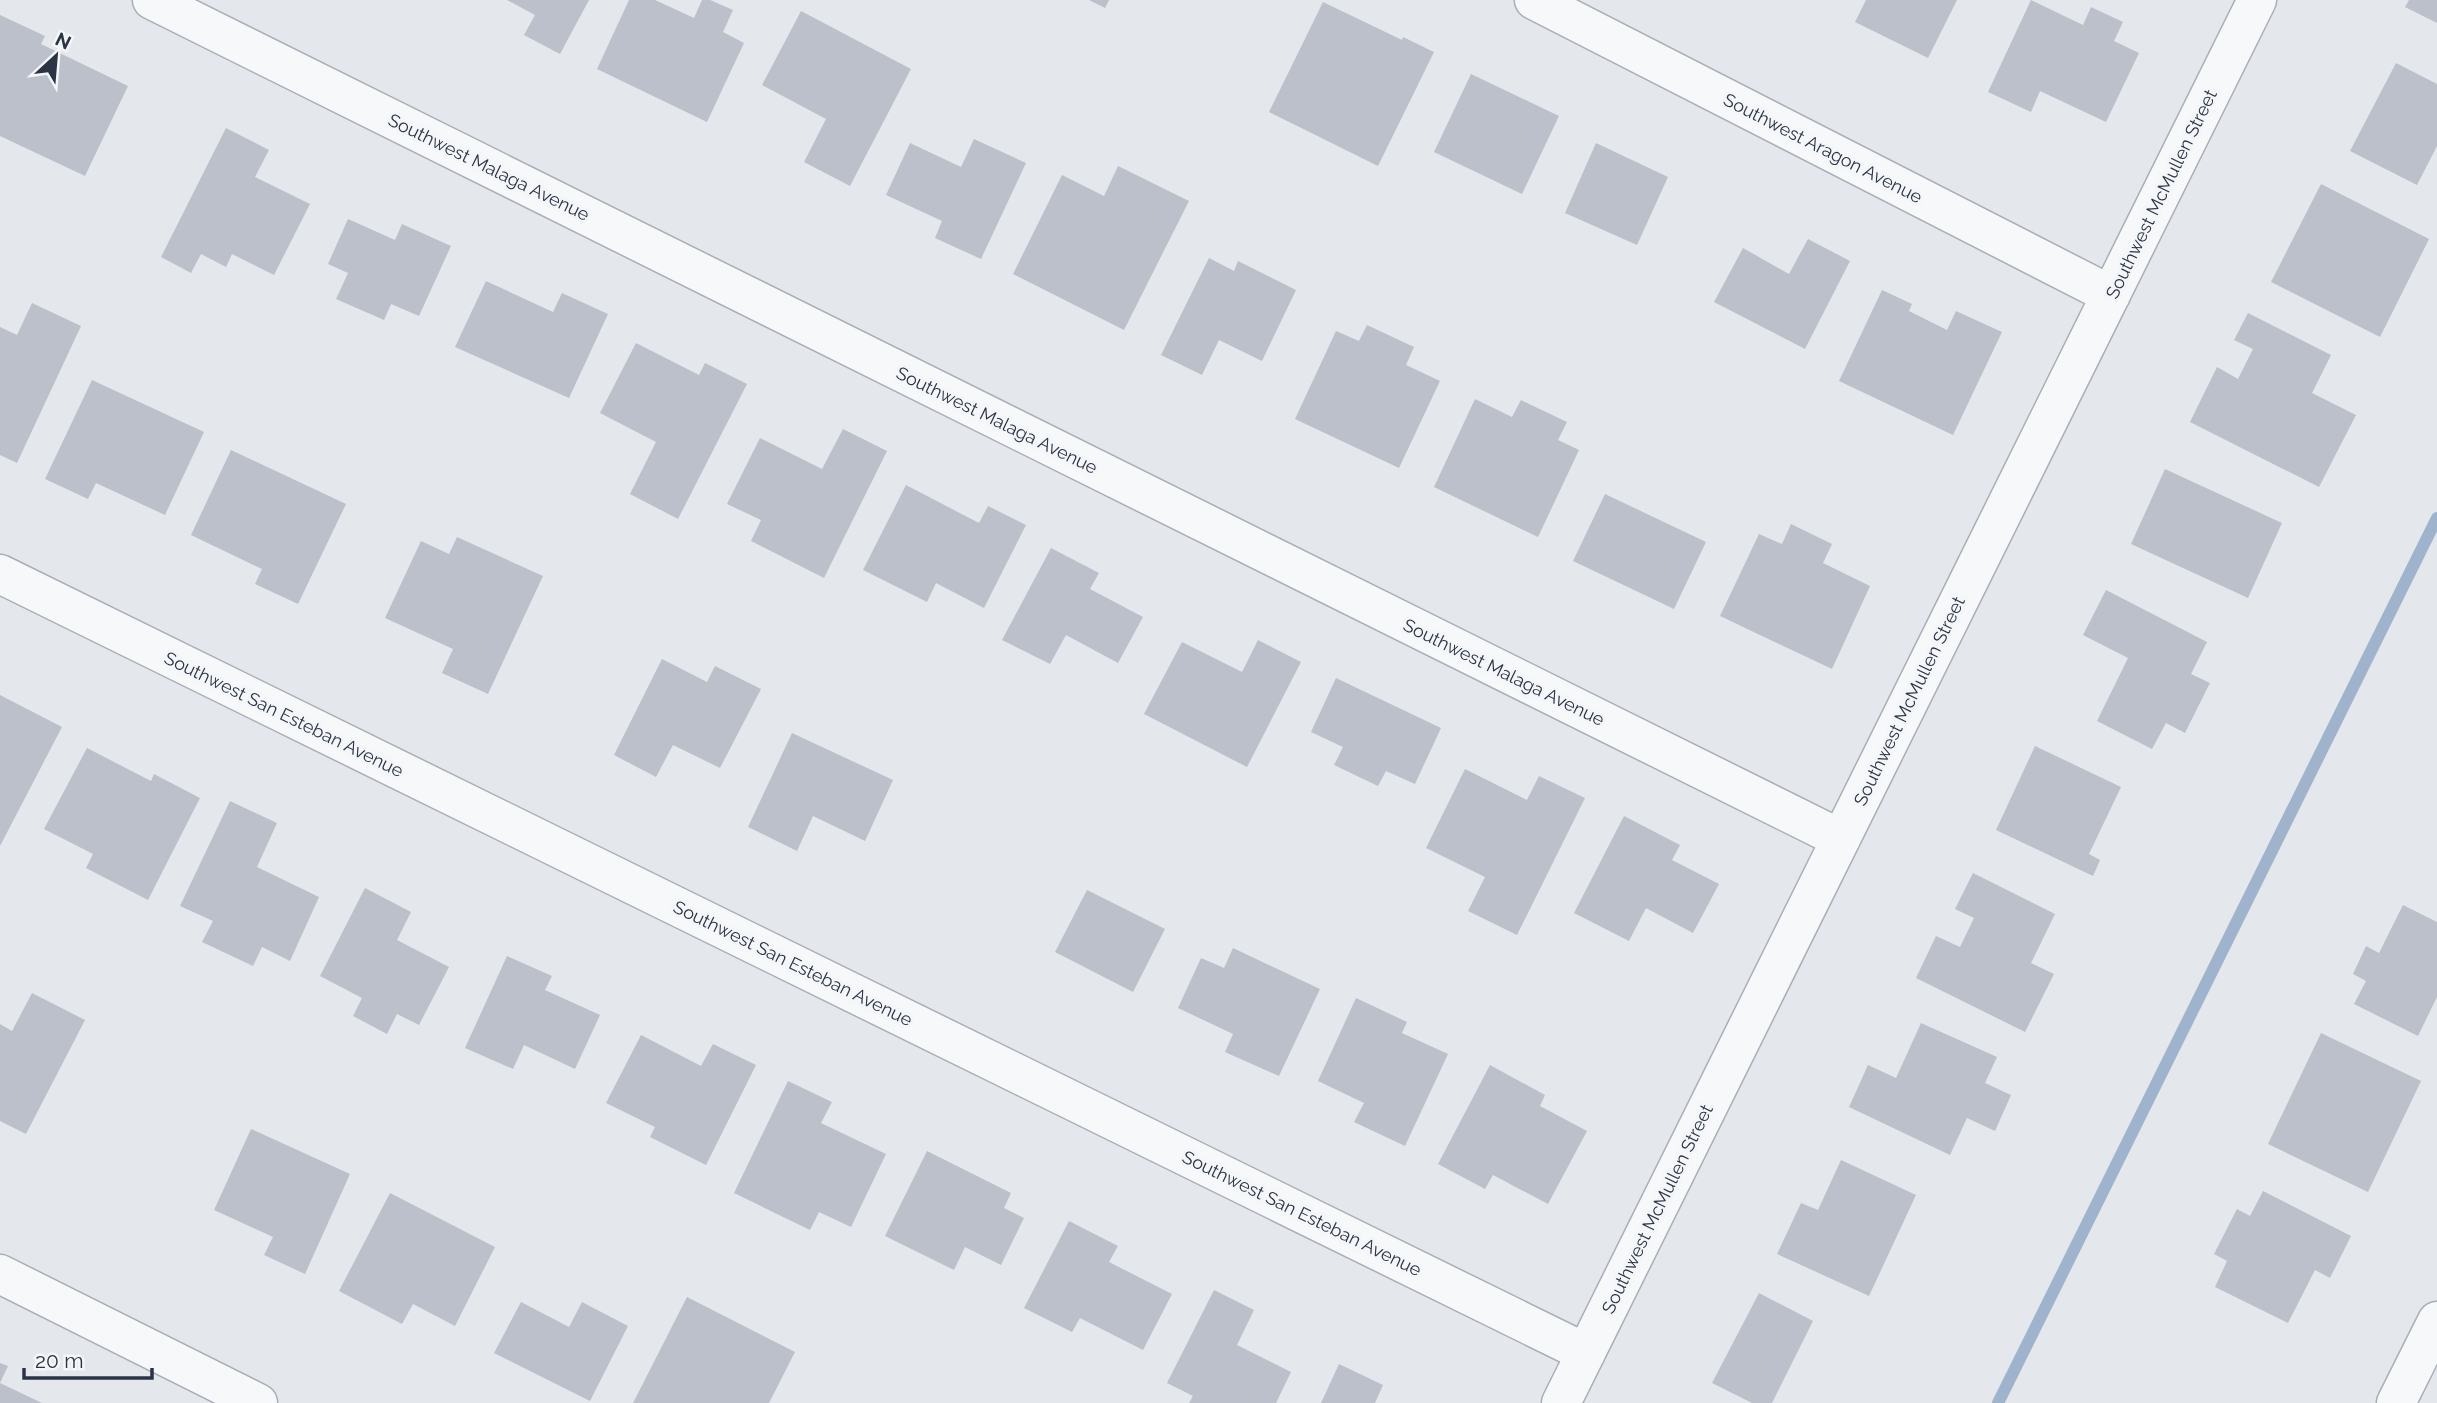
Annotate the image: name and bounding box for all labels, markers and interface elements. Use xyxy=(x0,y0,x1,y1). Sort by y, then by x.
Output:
north arrow xyxy=(21,21,91,91)
text: N xyxy=(52,28,75,54)
street label: Southwest McMullen Street xyxy=(2101,86,2221,302)
street label: Southwest Aragon Avenue xyxy=(1720,89,1926,208)
street label: Southwest Malaga Avenue xyxy=(385,109,593,225)
street label: Southwest Malaga Avenue xyxy=(893,362,1101,478)
street label: Southwest McMullen Street xyxy=(1849,593,1969,809)
street label: Southwest Malaga Avenue xyxy=(1400,614,1608,730)
street label: Southwest San Esteban Avenue xyxy=(161,647,407,781)
street label: Southwest San Esteban Avenue xyxy=(670,896,916,1030)
street label: Southwest McMullen Street xyxy=(1597,1101,1717,1317)
street label: Southwest San Esteban Avenue xyxy=(1179,1146,1425,1280)
scale bar xyxy=(24,1336,152,1380)
text: 20 m xyxy=(35,1348,83,1373)

